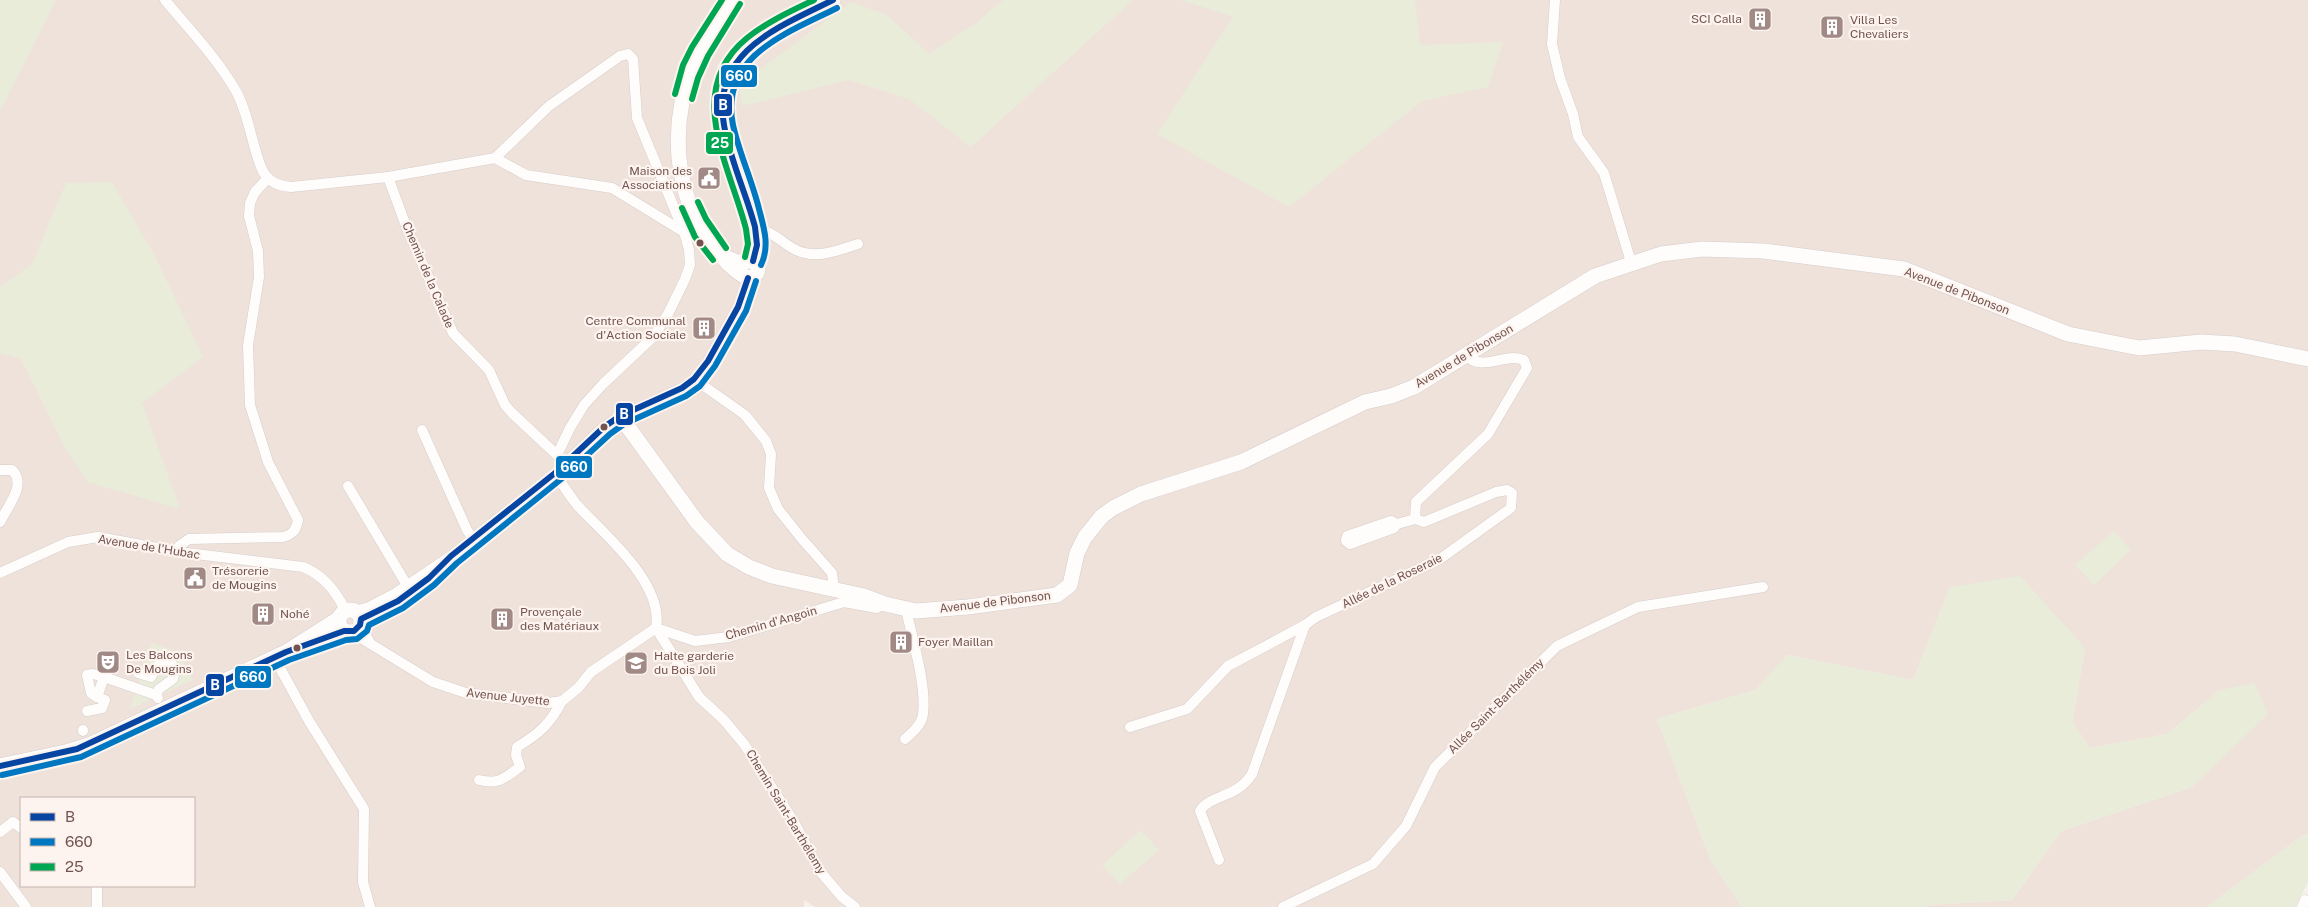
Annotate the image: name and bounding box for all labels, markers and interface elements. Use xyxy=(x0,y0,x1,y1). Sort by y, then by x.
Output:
building icon: SCI Calla xyxy=(1747,6,1773,32)
place label: SCI Calla xyxy=(1691,12,1742,26)
place label: Villa Les Chevaliers xyxy=(1850,13,1908,41)
building icon: Villa Les Chevaliers xyxy=(1819,14,1845,40)
line badge: 660 xyxy=(720,64,758,88)
text: 660 xyxy=(725,68,753,84)
line badge: B xyxy=(713,93,733,117)
text: B xyxy=(718,97,728,113)
line badge: 25 xyxy=(705,131,734,155)
text: 25 xyxy=(711,135,729,151)
place label: Maison des Associations xyxy=(622,164,692,192)
public building icon: Maison des Associations xyxy=(696,165,722,191)
street label: Chemin de la Calade xyxy=(399,220,457,330)
unlabelled marker xyxy=(695,238,705,248)
street label: Avenue de Pibonson xyxy=(1902,264,2012,318)
place label: Centre Communal d'Action Sociale xyxy=(585,314,686,342)
building icon: Centre Communal d'Action Sociale xyxy=(691,315,717,341)
street label: Avenue de Pibonson xyxy=(1412,321,1516,391)
line badge: B xyxy=(615,402,634,426)
text: B xyxy=(619,406,629,422)
unlabelled marker xyxy=(599,422,609,432)
line badge: 660 xyxy=(555,455,593,479)
text: 660 xyxy=(560,459,588,475)
street label: Avenue de l'Hubac xyxy=(97,532,201,562)
street label: Allée de la Roseraie xyxy=(1340,551,1445,611)
place label: Trésorerie de Mougins xyxy=(212,564,277,592)
public building icon: Trésorerie de Mougins xyxy=(182,565,208,591)
street label: Avenue de Pibonson xyxy=(939,588,1051,616)
building icon: Nohé xyxy=(250,601,276,627)
street label: Chemin d'Angoin xyxy=(724,603,818,643)
place label: Provençale des Matériaux xyxy=(520,605,599,633)
building icon: Provençale des Matériaux xyxy=(489,606,515,632)
place label: Nohé xyxy=(280,607,310,621)
building icon: Foyer Maillan xyxy=(888,629,914,655)
place label: Foyer Maillan xyxy=(918,635,993,649)
unlabelled marker xyxy=(292,643,302,653)
place label: Les Balcons De Mougins xyxy=(126,648,193,676)
theatre icon: Les Balcons De Mougins xyxy=(95,649,121,675)
place label: Halte garderie du Bois Joli xyxy=(654,649,734,677)
school or university icon: Halte garderie du Bois Joli xyxy=(623,650,649,676)
street label: Allée Saint-Barthélémy xyxy=(1445,655,1547,757)
line badge: 660 xyxy=(234,665,272,689)
text: 660 xyxy=(239,669,267,685)
line badge: B xyxy=(205,673,225,697)
text: B xyxy=(210,677,220,693)
street label: Avenue Juyette xyxy=(466,686,551,708)
street label: Chemin Saint-Barthélemy xyxy=(743,747,829,877)
legend xyxy=(20,797,195,887)
text: B xyxy=(65,808,75,825)
text: 660 xyxy=(65,833,93,850)
text: 25 xyxy=(65,858,84,875)

